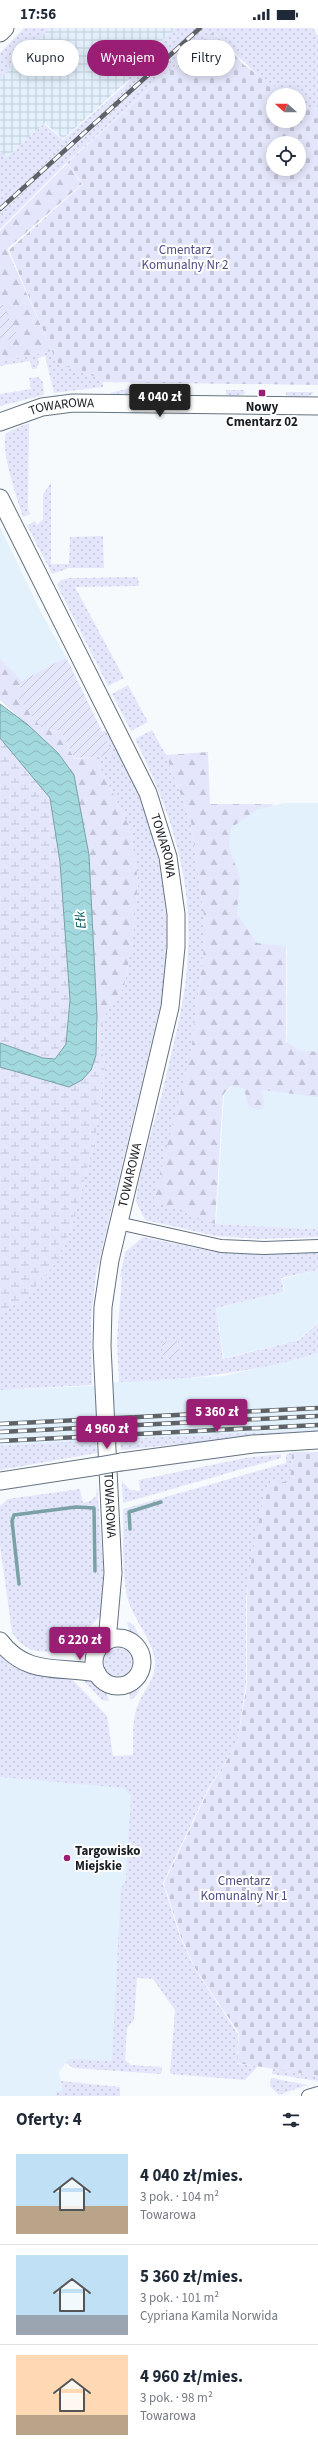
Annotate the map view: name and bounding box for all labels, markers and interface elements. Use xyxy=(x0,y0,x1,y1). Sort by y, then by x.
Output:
text: 17:56 xyxy=(20,4,56,25)
chip: Kupno xyxy=(12,40,79,76)
chip: Wynajem xyxy=(87,40,169,76)
chip: Filtry xyxy=(177,40,235,76)
north arrow xyxy=(266,88,306,128)
map controls xyxy=(266,88,306,176)
button: locate xyxy=(266,136,306,176)
park label: Cmentarz Komunalny Nr 2 xyxy=(141,241,229,274)
pin: 4 040 zł xyxy=(119,384,201,418)
text: 4 040 zł xyxy=(138,388,182,406)
marker: Nowy Cmentarz 02 xyxy=(257,388,267,398)
street label: TOWAROWA xyxy=(26,394,95,420)
place label: Nowy Cmentarz 02 xyxy=(226,398,298,431)
street label: TOWAROWA xyxy=(146,811,180,880)
water label: Ełk xyxy=(70,910,92,930)
street label: TOWAROWA xyxy=(114,1140,146,1209)
pin: 5 360 zł xyxy=(176,1399,258,1433)
text: 5 360 zł xyxy=(195,1403,239,1421)
pin: 4 960 zł xyxy=(66,1416,148,1450)
text: 4 960 zł xyxy=(85,1420,129,1438)
street label: TOWAROWA xyxy=(99,1472,120,1540)
pin: 6 220 zł xyxy=(39,1627,121,1661)
text: 6 220 zł xyxy=(58,1631,102,1649)
place label: Targowisko Miejskie xyxy=(75,1842,141,1875)
marker: Targowisko Miejskie xyxy=(62,1853,72,1863)
park label: Cmentarz Komunalny Nr 1 xyxy=(200,1872,288,1905)
text: Oferty: 4 xyxy=(16,2108,82,2132)
icon: filters xyxy=(280,2109,302,2131)
text: 4 040 zł/mies. xyxy=(140,2164,243,2188)
icon: home xyxy=(48,2170,96,2218)
text: 3 pok. · 104 m² xyxy=(140,2188,219,2206)
text: Towarowa xyxy=(140,2206,196,2224)
text: 5 360 zł/mies. xyxy=(140,2265,243,2289)
icon: home xyxy=(48,2271,96,2319)
text: 3 pok. · 101 m² xyxy=(140,2289,219,2307)
text: Cypriana Kamila Norwida xyxy=(140,2307,278,2325)
text: 4 960 zł/mies. xyxy=(140,2365,243,2389)
icon: home xyxy=(48,2371,96,2419)
text: 3 pok. · 98 m² xyxy=(140,2389,213,2407)
text: Towarowa xyxy=(140,2407,196,2425)

